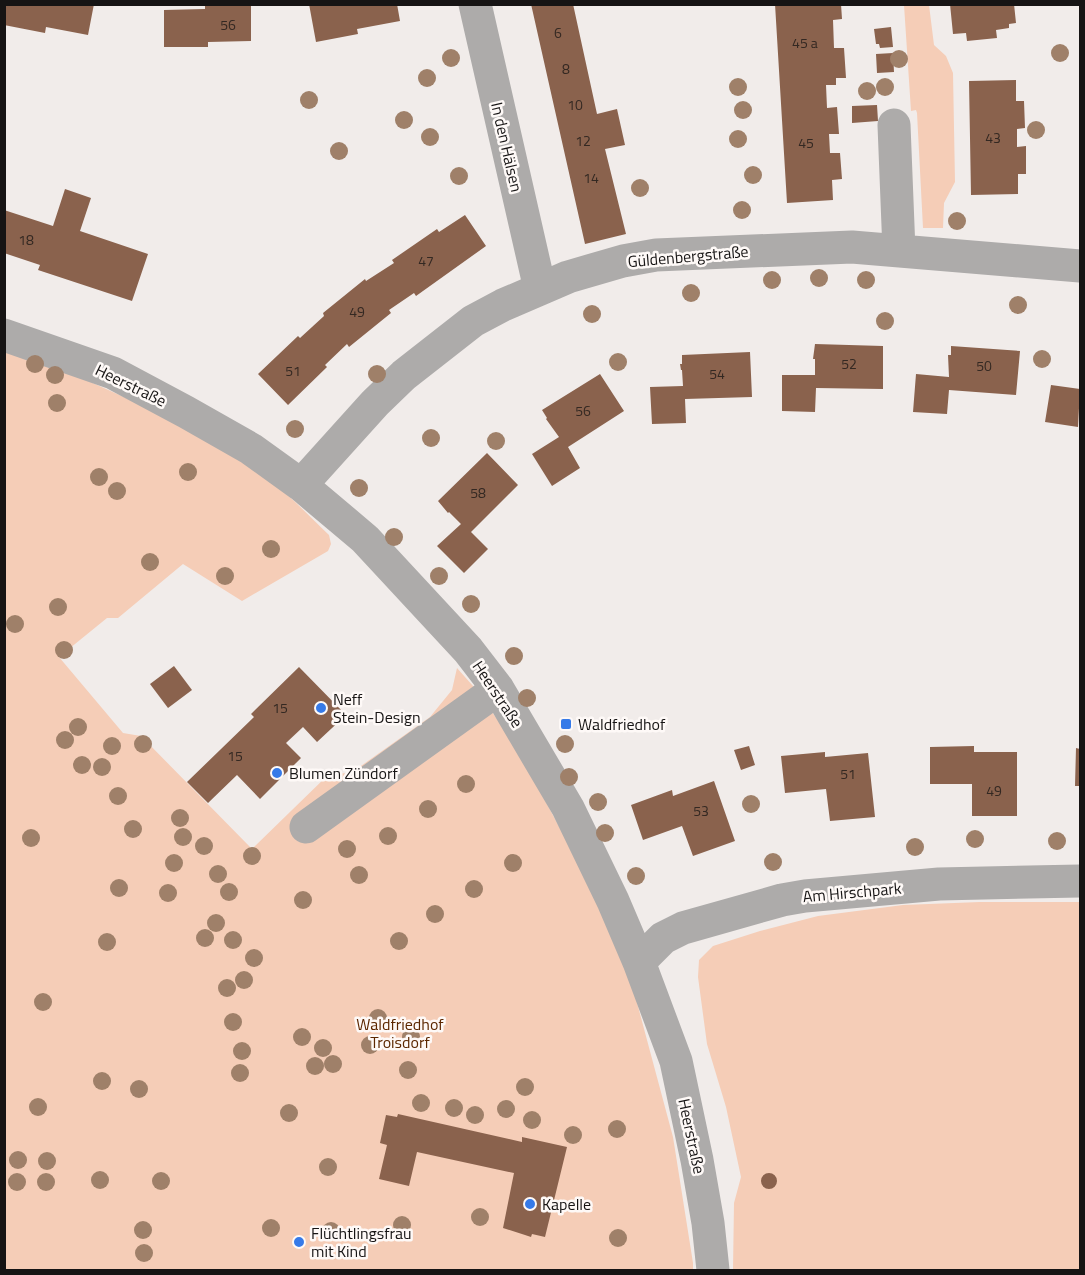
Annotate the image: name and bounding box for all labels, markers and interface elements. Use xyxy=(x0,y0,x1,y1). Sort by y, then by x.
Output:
house number: 56 xyxy=(220,14,236,35)
house number: 6 xyxy=(554,22,562,43)
house number: 45 a xyxy=(792,32,818,53)
house number: 8 xyxy=(562,58,570,79)
house number: 10 xyxy=(567,94,583,115)
street label: In den Hälsen xyxy=(485,100,529,194)
house number: 43 xyxy=(985,127,1001,148)
house number: 12 xyxy=(575,130,591,151)
house number: 45 xyxy=(798,132,814,153)
house number: 14 xyxy=(583,167,599,188)
house number: 18 xyxy=(18,229,34,250)
street label: Güldenbergstraße xyxy=(627,239,749,273)
house number: 47 xyxy=(418,250,434,271)
house number: 49 xyxy=(349,301,365,322)
house number: 52 xyxy=(841,353,857,374)
house number: 50 xyxy=(976,355,992,376)
street label: Heerstraße xyxy=(91,357,171,413)
house number: 51 xyxy=(285,360,301,381)
house number: 54 xyxy=(709,363,725,384)
house number: 56 xyxy=(575,400,591,421)
house number: 58 xyxy=(470,482,486,503)
street label: Heerstraße xyxy=(467,656,529,732)
place label: Neff Stein-Design xyxy=(333,687,421,729)
house number: 15 xyxy=(272,697,288,718)
marker: Neff Stein-Design xyxy=(314,701,328,715)
place label: Waldfriedhof xyxy=(578,712,666,736)
marker: Waldfriedhof xyxy=(559,717,573,731)
house number: 15 xyxy=(227,745,243,766)
place label: Blumen Zündorf xyxy=(289,761,399,785)
house number: 51 xyxy=(840,763,856,784)
marker: Blumen Zündorf xyxy=(270,766,284,780)
house number: 49 xyxy=(986,780,1002,801)
house number: 53 xyxy=(693,800,709,821)
street label: Am Hirschpark xyxy=(802,876,903,908)
park label: Waldfriedhof Troisdorf xyxy=(356,1012,444,1054)
street label: Heerstraße xyxy=(672,1096,712,1176)
place label: Kapelle xyxy=(542,1192,591,1216)
marker: Kapelle xyxy=(523,1197,537,1211)
place label: Flüchtlingsfrau mit Kind xyxy=(311,1221,412,1263)
marker: Flüchtlingsfrau mit Kind xyxy=(292,1235,306,1249)

